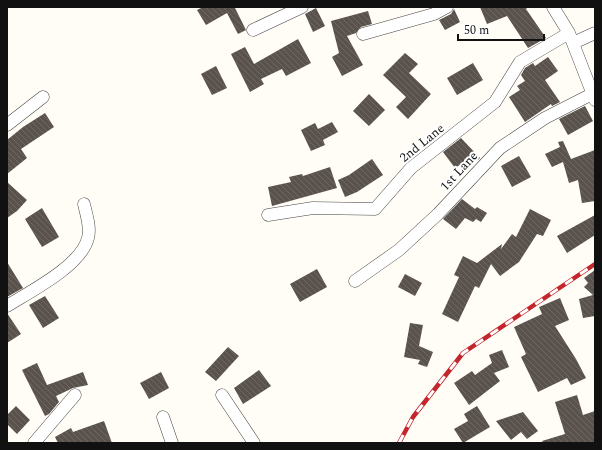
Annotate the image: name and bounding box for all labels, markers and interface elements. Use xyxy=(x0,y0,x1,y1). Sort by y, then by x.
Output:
scale bar xyxy=(458,16,544,42)
text: 50 m xyxy=(464,21,489,40)
street label: 2nd Lane xyxy=(395,119,449,167)
street label: 1st Lane xyxy=(435,147,483,195)

